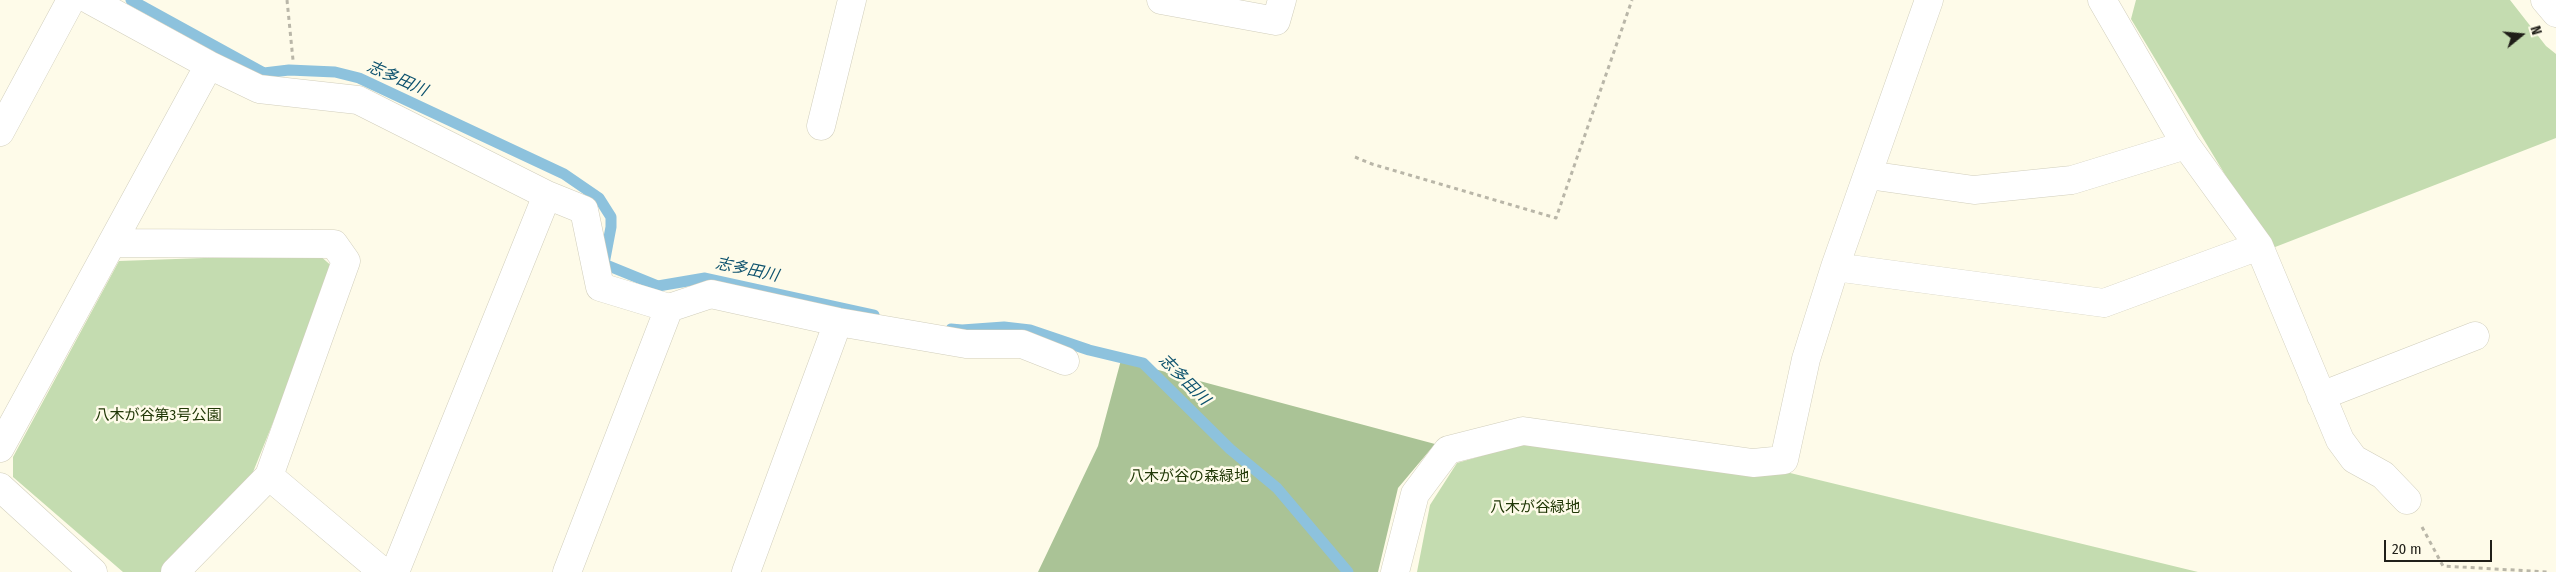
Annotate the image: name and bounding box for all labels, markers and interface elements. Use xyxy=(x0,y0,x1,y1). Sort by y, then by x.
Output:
north arrow xyxy=(2496,10,2546,60)
text: N xyxy=(2526,24,2545,37)
water label: 志多田川 xyxy=(364,57,430,101)
water label: 志多田川 xyxy=(714,254,780,286)
water label: 志多田川 xyxy=(1155,351,1213,409)
park label: 八木が谷第3号公園 xyxy=(95,407,221,425)
park label: 八木が谷の森緑地 xyxy=(1129,468,1249,486)
park label: 八木が谷緑地 xyxy=(1490,499,1580,517)
scale bar xyxy=(2386,530,2494,562)
text: 20 m xyxy=(2392,540,2422,558)

